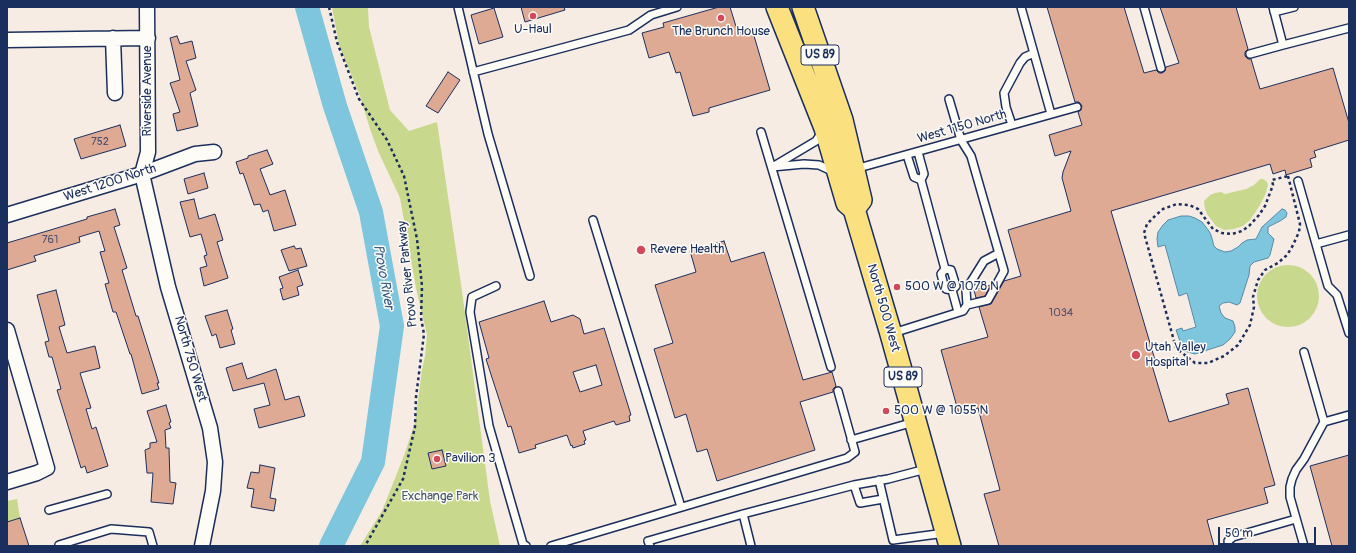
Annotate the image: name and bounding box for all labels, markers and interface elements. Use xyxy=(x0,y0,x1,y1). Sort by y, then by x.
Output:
marker: U-Haul xyxy=(528,11,538,21)
marker: The Brunch House xyxy=(716,13,726,23)
place label: U-Haul xyxy=(514,22,552,38)
place label: The Brunch House xyxy=(672,24,770,40)
road number: US 89 xyxy=(801,45,839,65)
street label: Riverside Avenue xyxy=(140,46,156,136)
street label: West 1150 North xyxy=(916,107,1008,147)
house number: 752 xyxy=(91,135,109,149)
street label: West 1200 North xyxy=(62,161,158,205)
street label: Provo River Parkway xyxy=(395,220,421,328)
house number: 761 xyxy=(42,233,58,247)
place label: Revere Health xyxy=(650,242,724,258)
water label: Provo River xyxy=(369,243,397,311)
marker: Revere Health xyxy=(635,244,647,256)
street label: North 500 West xyxy=(863,262,903,354)
place label: 500 W @ 1078 N xyxy=(905,279,999,295)
marker: 500 W @ 1078 N xyxy=(892,282,902,292)
house number: 1034 xyxy=(1049,306,1073,320)
street label: North 750 West xyxy=(170,314,210,404)
place label: Utah Valley Hospital xyxy=(1145,340,1206,371)
marker: Utah Valley Hospital xyxy=(1130,349,1142,361)
road number: US 89 xyxy=(884,367,922,387)
place label: 500 W @ 1055 N xyxy=(894,403,988,419)
marker: 500 W @ 1055 N xyxy=(881,406,891,416)
place label: Pavilion 3 xyxy=(445,451,496,467)
marker: Pavilion 3 xyxy=(432,454,442,464)
park label: Exchange Park xyxy=(402,489,478,505)
scale bar xyxy=(1220,519,1318,545)
text: 50 m xyxy=(1225,526,1253,541)

